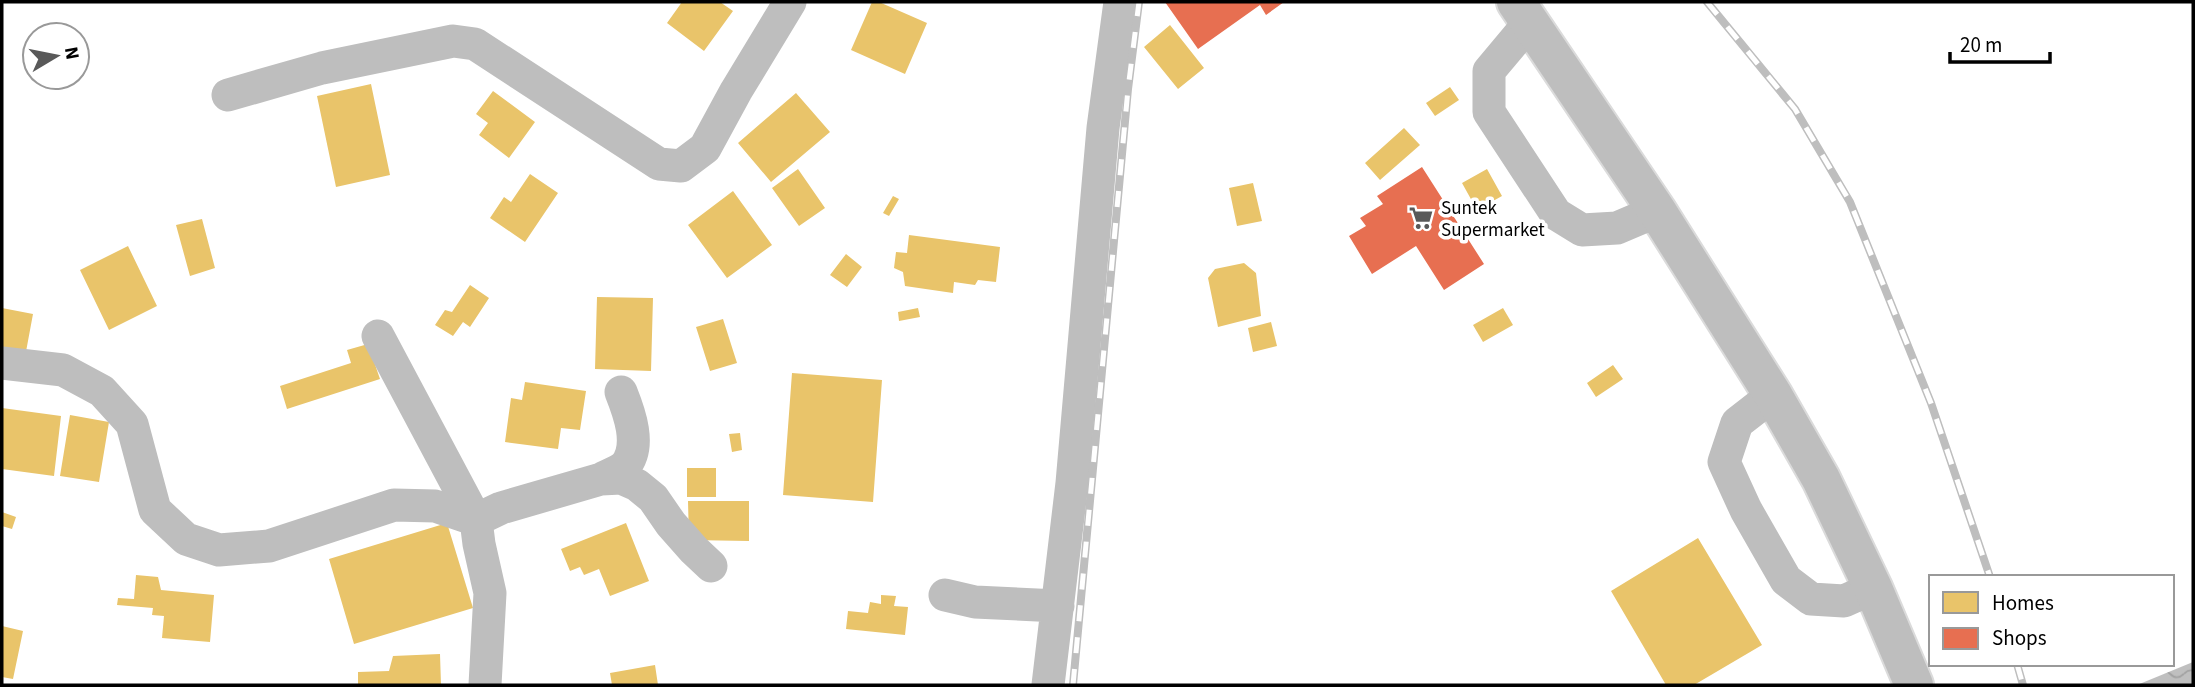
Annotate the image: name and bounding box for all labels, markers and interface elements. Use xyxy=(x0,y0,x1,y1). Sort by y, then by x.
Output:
north arrow xyxy=(21,21,91,91)
scale bar xyxy=(1950,21,2050,65)
text: 20 m xyxy=(1960,30,2002,60)
text: N xyxy=(57,45,86,62)
place label: Suntek Supermarket xyxy=(1441,195,1545,244)
supermarket icon: Suntek Supermarket xyxy=(1407,204,1435,232)
legend xyxy=(1929,575,2174,666)
text: Homes xyxy=(1992,588,2054,618)
text: Shops xyxy=(1992,623,2047,653)

